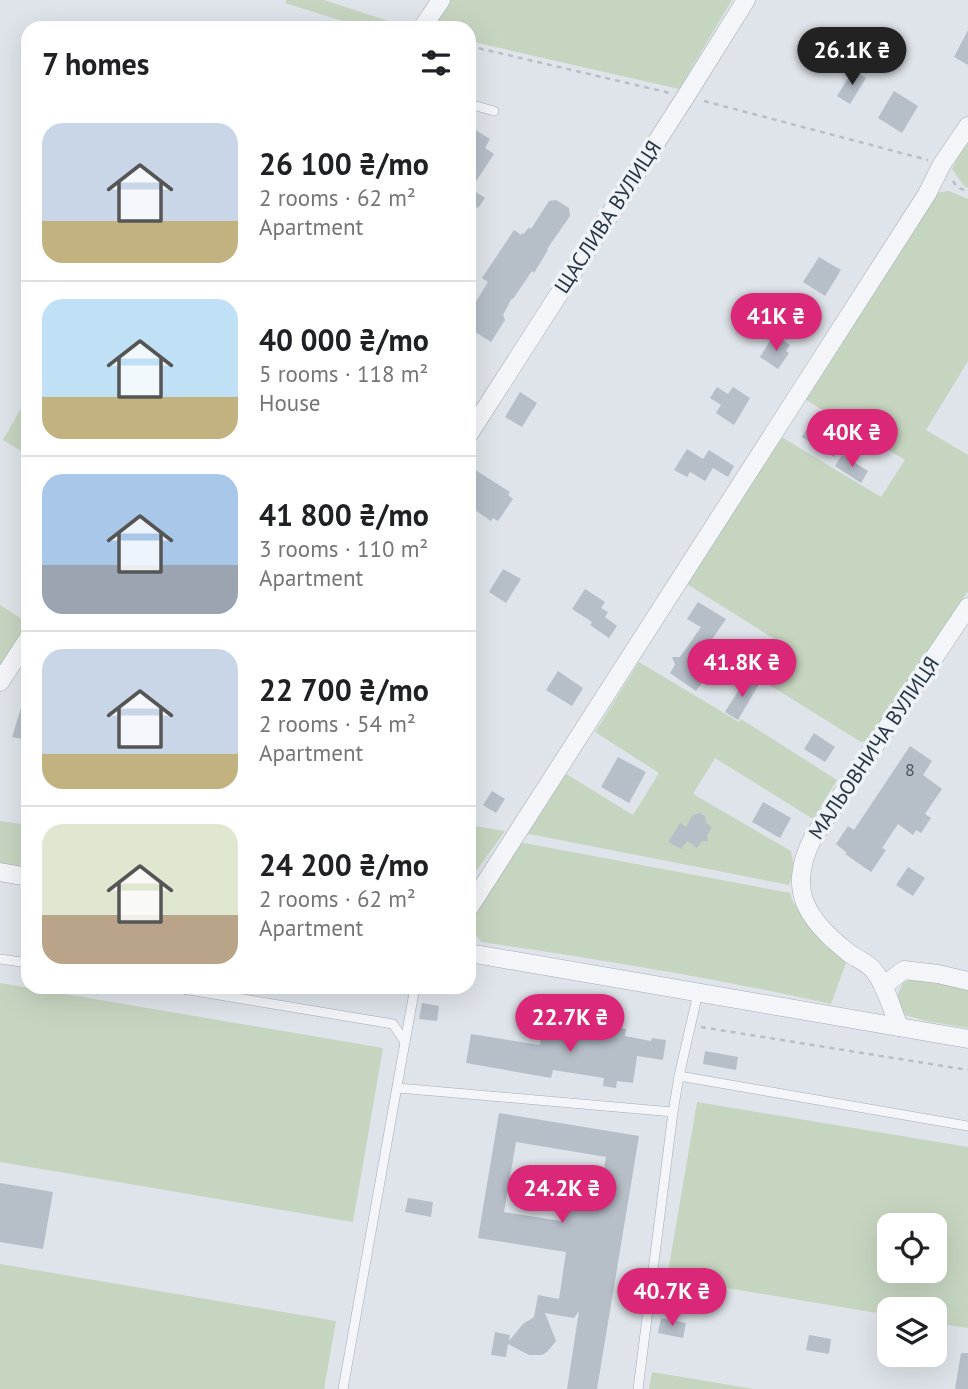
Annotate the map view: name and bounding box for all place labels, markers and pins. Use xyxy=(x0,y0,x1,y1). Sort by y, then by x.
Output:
pin: 26.1K ₴ xyxy=(787,28,917,87)
pin: 41K ₴ xyxy=(727,294,825,353)
pin: 40K ₴ xyxy=(803,410,901,469)
pin: 41.8K ₴ xyxy=(677,640,807,699)
pin: 22.7K ₴ xyxy=(505,995,635,1054)
pin: 24.2K ₴ xyxy=(497,1166,627,1225)
pin: 40.7K ₴ xyxy=(607,1268,737,1328)

